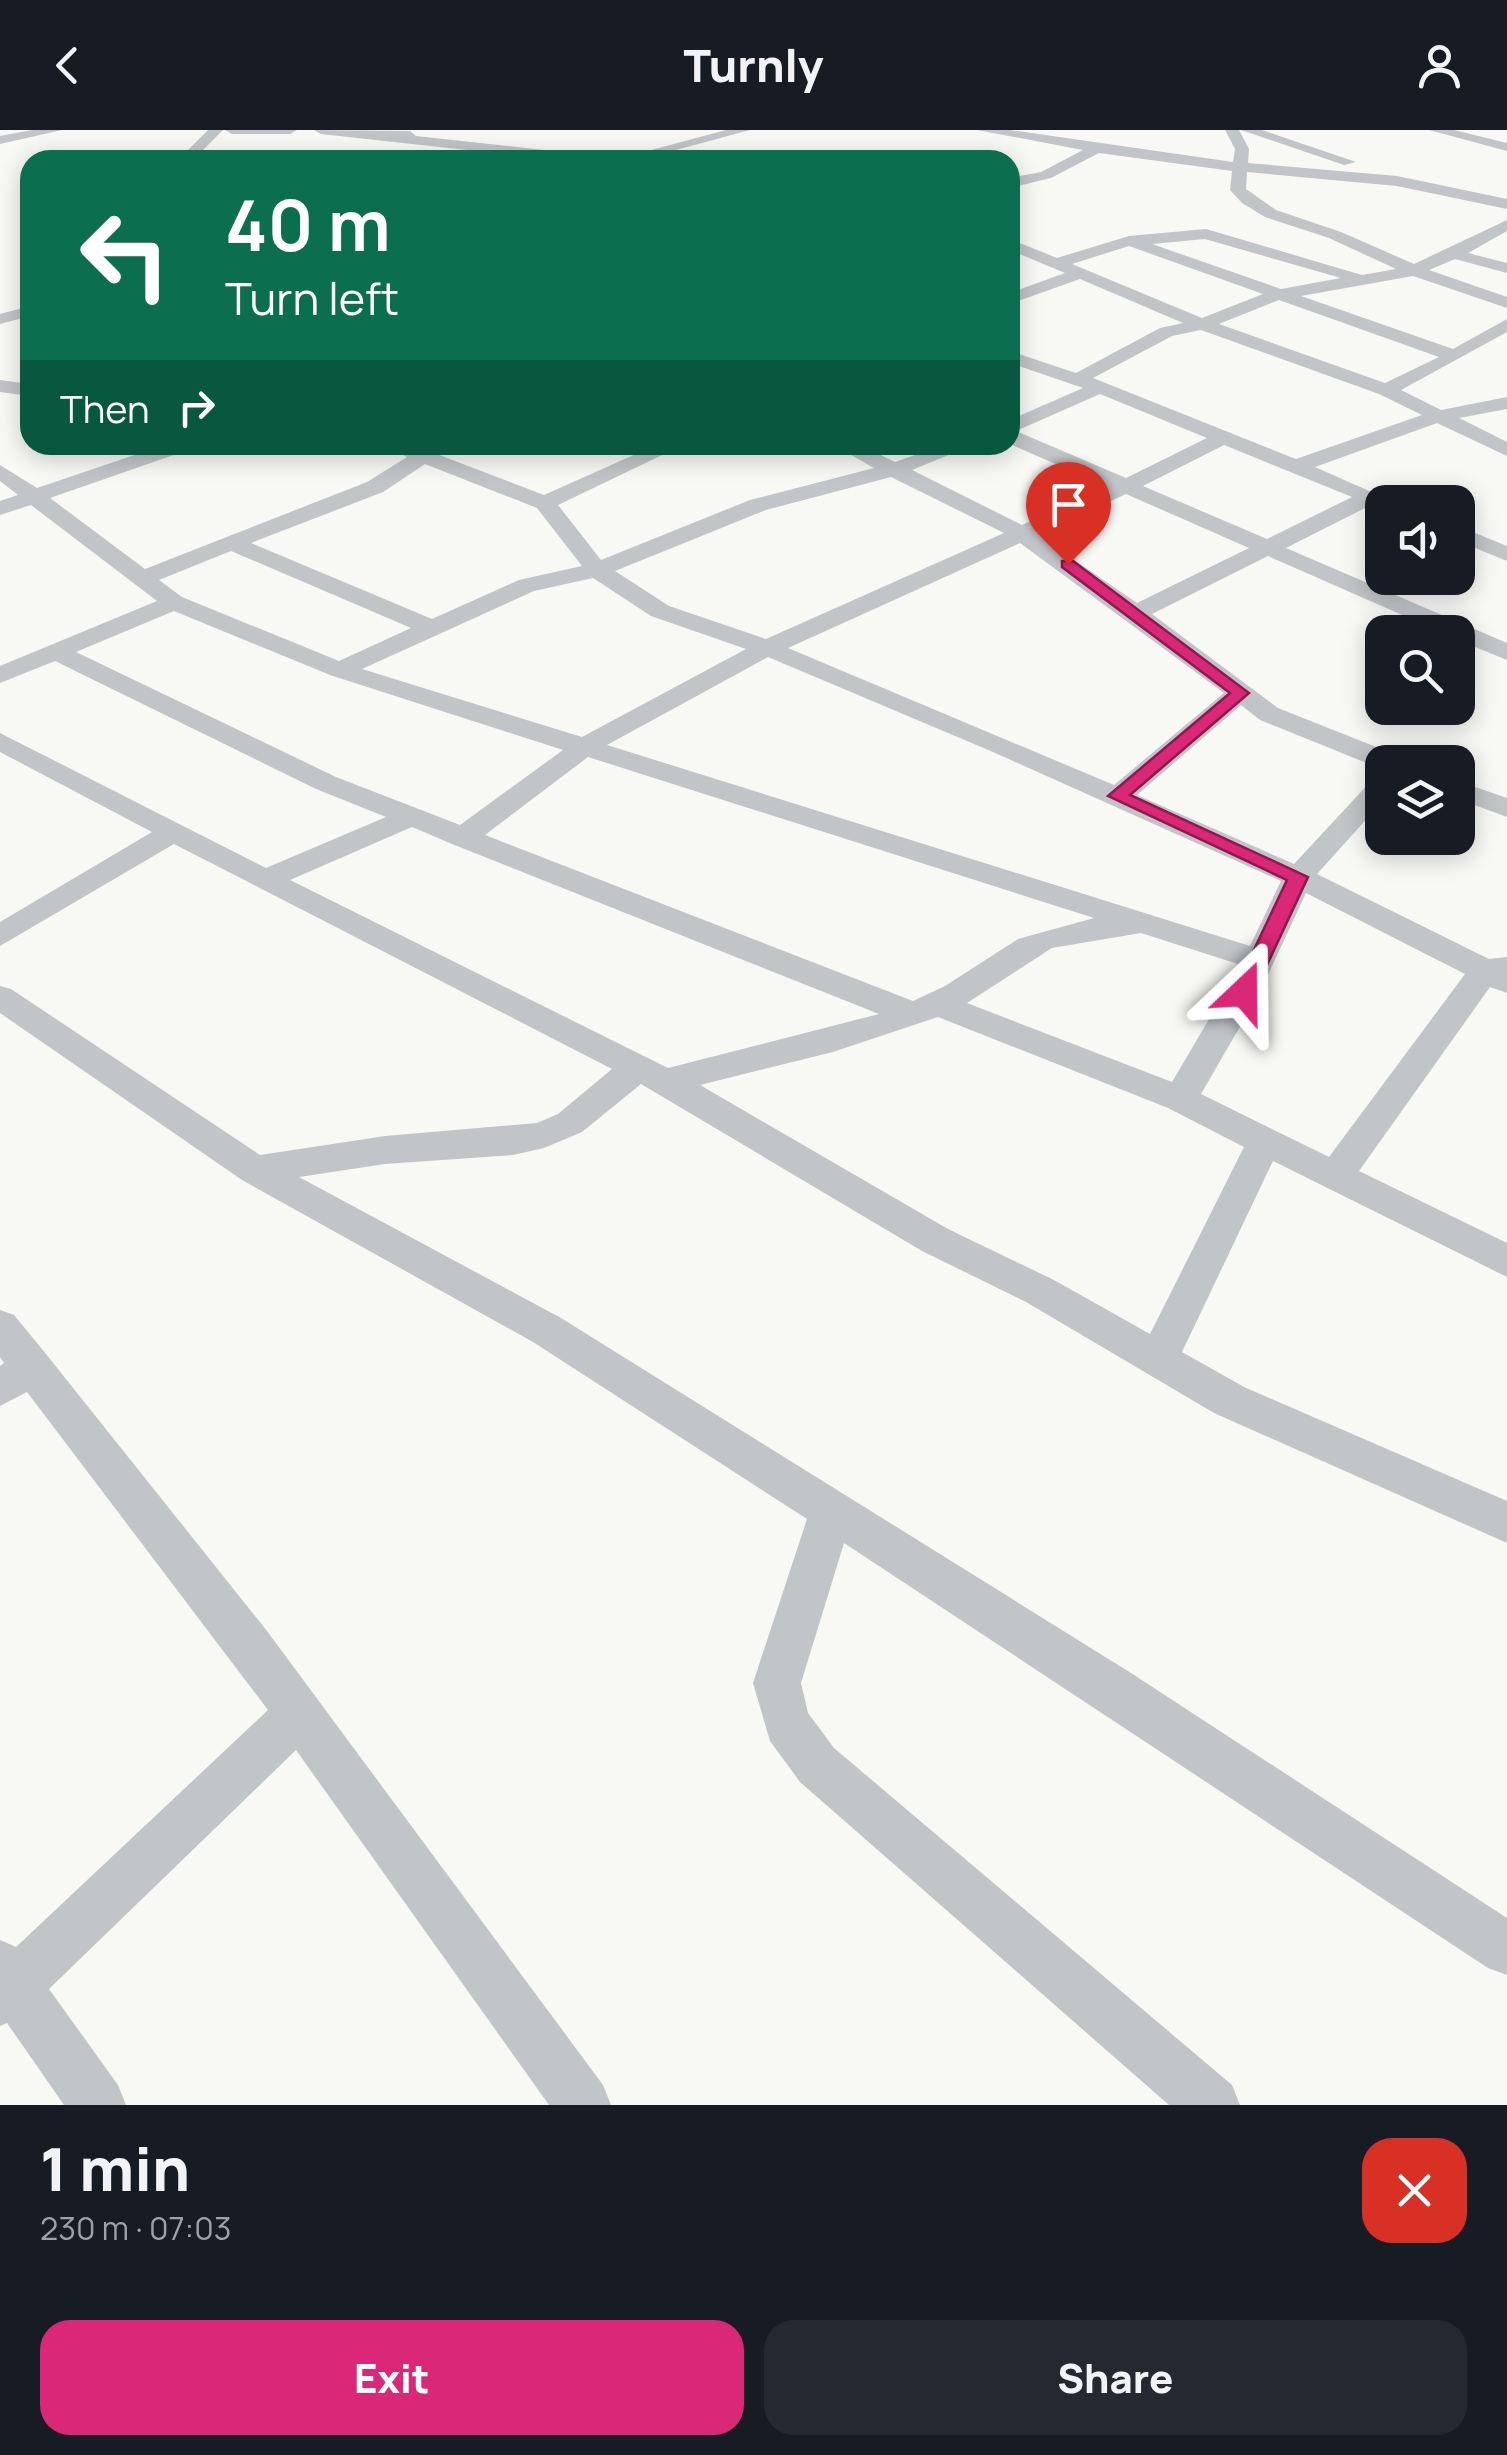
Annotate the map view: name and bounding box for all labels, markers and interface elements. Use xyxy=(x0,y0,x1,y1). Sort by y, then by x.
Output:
text: Turnly xyxy=(684,34,823,96)
icon: back xyxy=(40,38,95,93)
icon: person xyxy=(1412,38,1467,93)
text: 40 m xyxy=(225,176,391,272)
icon: left xyxy=(60,190,190,320)
text: Turn left xyxy=(225,267,399,329)
icon: right xyxy=(169,380,224,435)
text: Then xyxy=(60,382,149,434)
pin xyxy=(1026,462,1111,565)
icon: arrive xyxy=(1041,477,1096,532)
map controls xyxy=(1365,485,1475,855)
button: sound xyxy=(1365,485,1475,595)
button: search xyxy=(1365,615,1475,725)
button: layers xyxy=(1365,745,1475,855)
position arrow xyxy=(1192,940,1296,1044)
text: 1 min xyxy=(40,2127,190,2209)
button: close xyxy=(1362,2138,1467,2243)
text: 230 m · 07:03 xyxy=(40,2206,231,2250)
button: Exit xyxy=(40,2320,744,2435)
button: Share xyxy=(764,2320,1467,2435)

